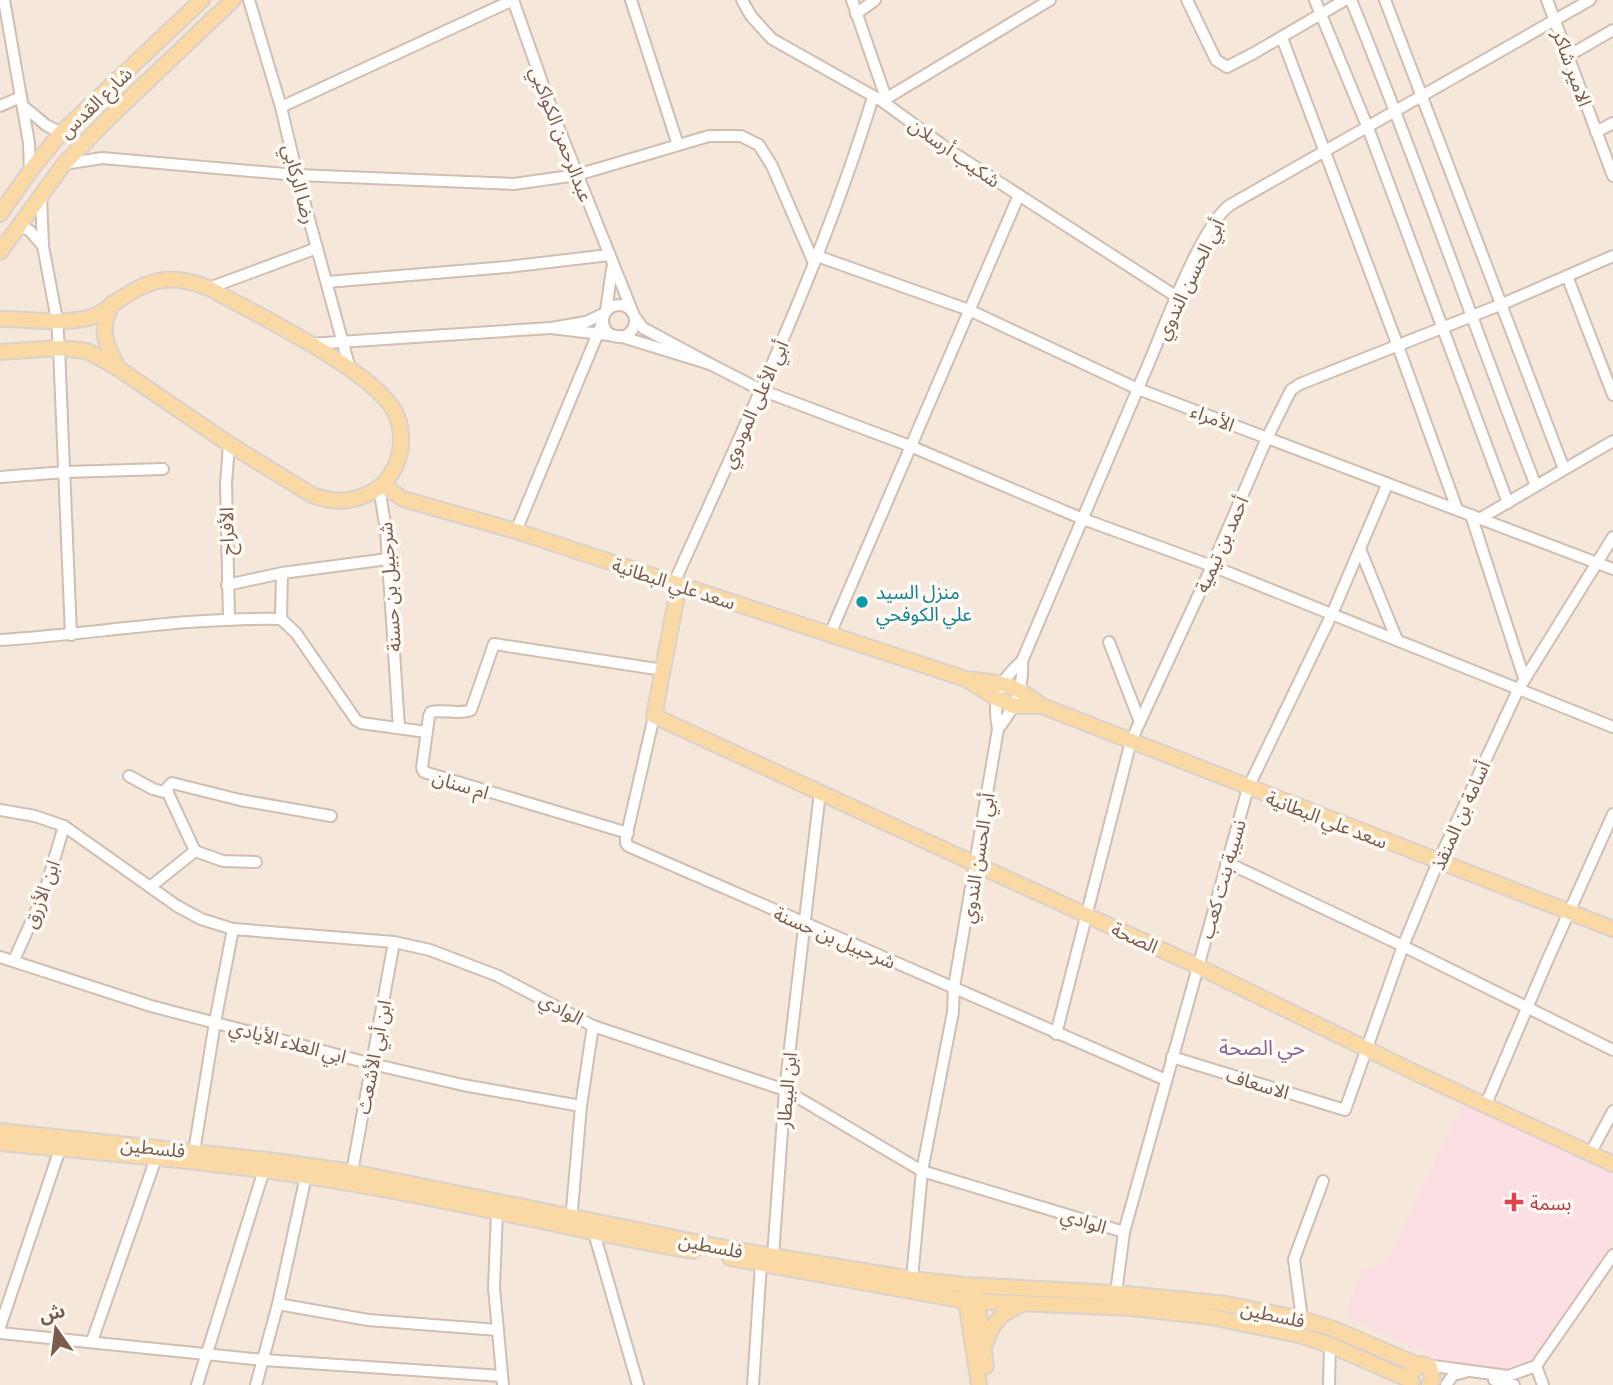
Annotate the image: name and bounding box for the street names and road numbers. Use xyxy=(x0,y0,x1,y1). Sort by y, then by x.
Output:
street label: الامير شاكر xyxy=(1547,26,1597,110)
street label: شارع القدس xyxy=(54,62,138,145)
street label: عبدالرحمن الكواكبي xyxy=(521,63,598,207)
street label: شكيب أرسلان xyxy=(904,112,1005,193)
street label: رضا الركابي xyxy=(274,142,322,228)
street label: أبي الحسن الندوي xyxy=(1150,215,1232,345)
street label: أبي الأعلى المودوي xyxy=(716,336,797,473)
street label: الأمراء xyxy=(1188,398,1238,437)
street label: أحمد بن تيمية xyxy=(1189,492,1254,596)
street label: الأفراح xyxy=(214,507,241,555)
street label: شرحبيل بن حسنة xyxy=(373,521,406,653)
street label: سعد علي البطانية xyxy=(608,552,739,618)
street label: أسامة بن المنقذ xyxy=(1426,757,1495,874)
street label: ام سنان xyxy=(429,765,492,807)
street label: سعد علي البطانية xyxy=(1261,785,1391,857)
street label: أبي الحسن الندوي xyxy=(955,791,1003,926)
street label: نسيبة بنت كعب xyxy=(1194,817,1250,941)
street label: ابن الأزرق xyxy=(18,857,65,932)
street label: شرحبيل بن حسنة xyxy=(770,901,899,974)
street label: الصحة xyxy=(1108,917,1162,957)
street label: الوادي xyxy=(534,987,588,1033)
street label: ابن أبي الأشعث xyxy=(351,998,400,1117)
street label: ابي العلاء الأيادي xyxy=(226,1014,349,1072)
street label: ابن البيطار xyxy=(771,1051,802,1130)
street label: الاسعاف xyxy=(1224,1063,1292,1103)
street label: فلسطين xyxy=(119,1132,186,1163)
street label: الوادي xyxy=(1057,1202,1110,1242)
street label: فلسطين xyxy=(677,1228,745,1263)
street label: فلسطين xyxy=(1239,1296,1307,1333)

